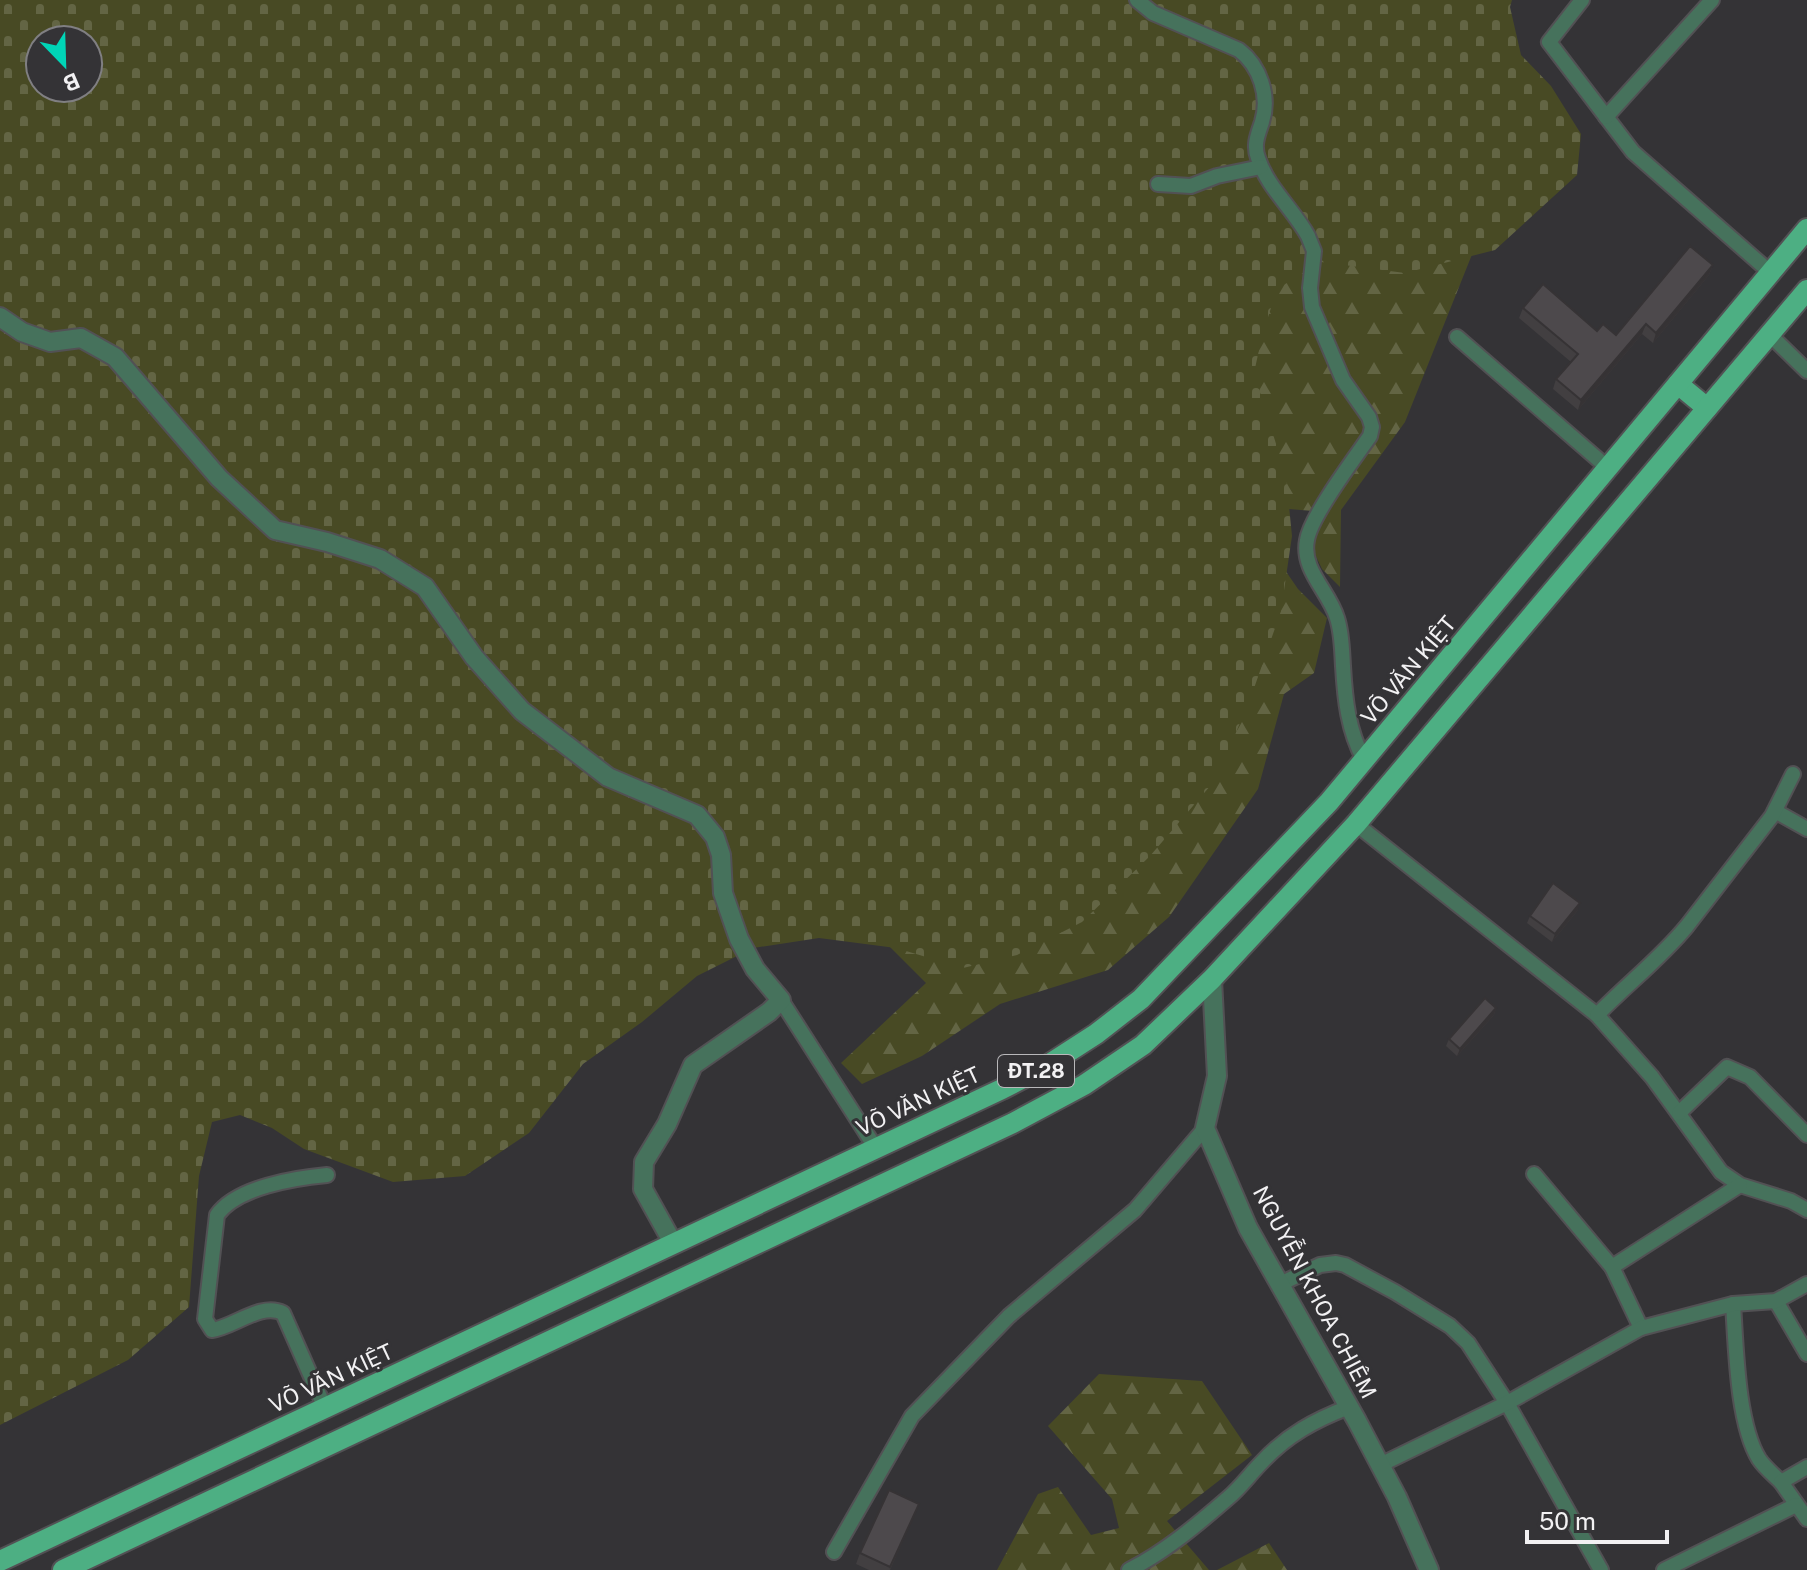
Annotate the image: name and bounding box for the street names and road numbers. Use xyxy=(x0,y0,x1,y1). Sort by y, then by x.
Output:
street label: VÕ VĂN KIỆT xyxy=(1354,610,1461,730)
road number: ĐT.28 xyxy=(998,1055,1074,1087)
street label: VÕ VĂN KIỆT xyxy=(852,1060,984,1141)
street label: NGUYỄN KHOA CHIÊM xyxy=(1248,1179,1386,1403)
street label: VÕ VĂN KIỆT xyxy=(265,1337,397,1418)

